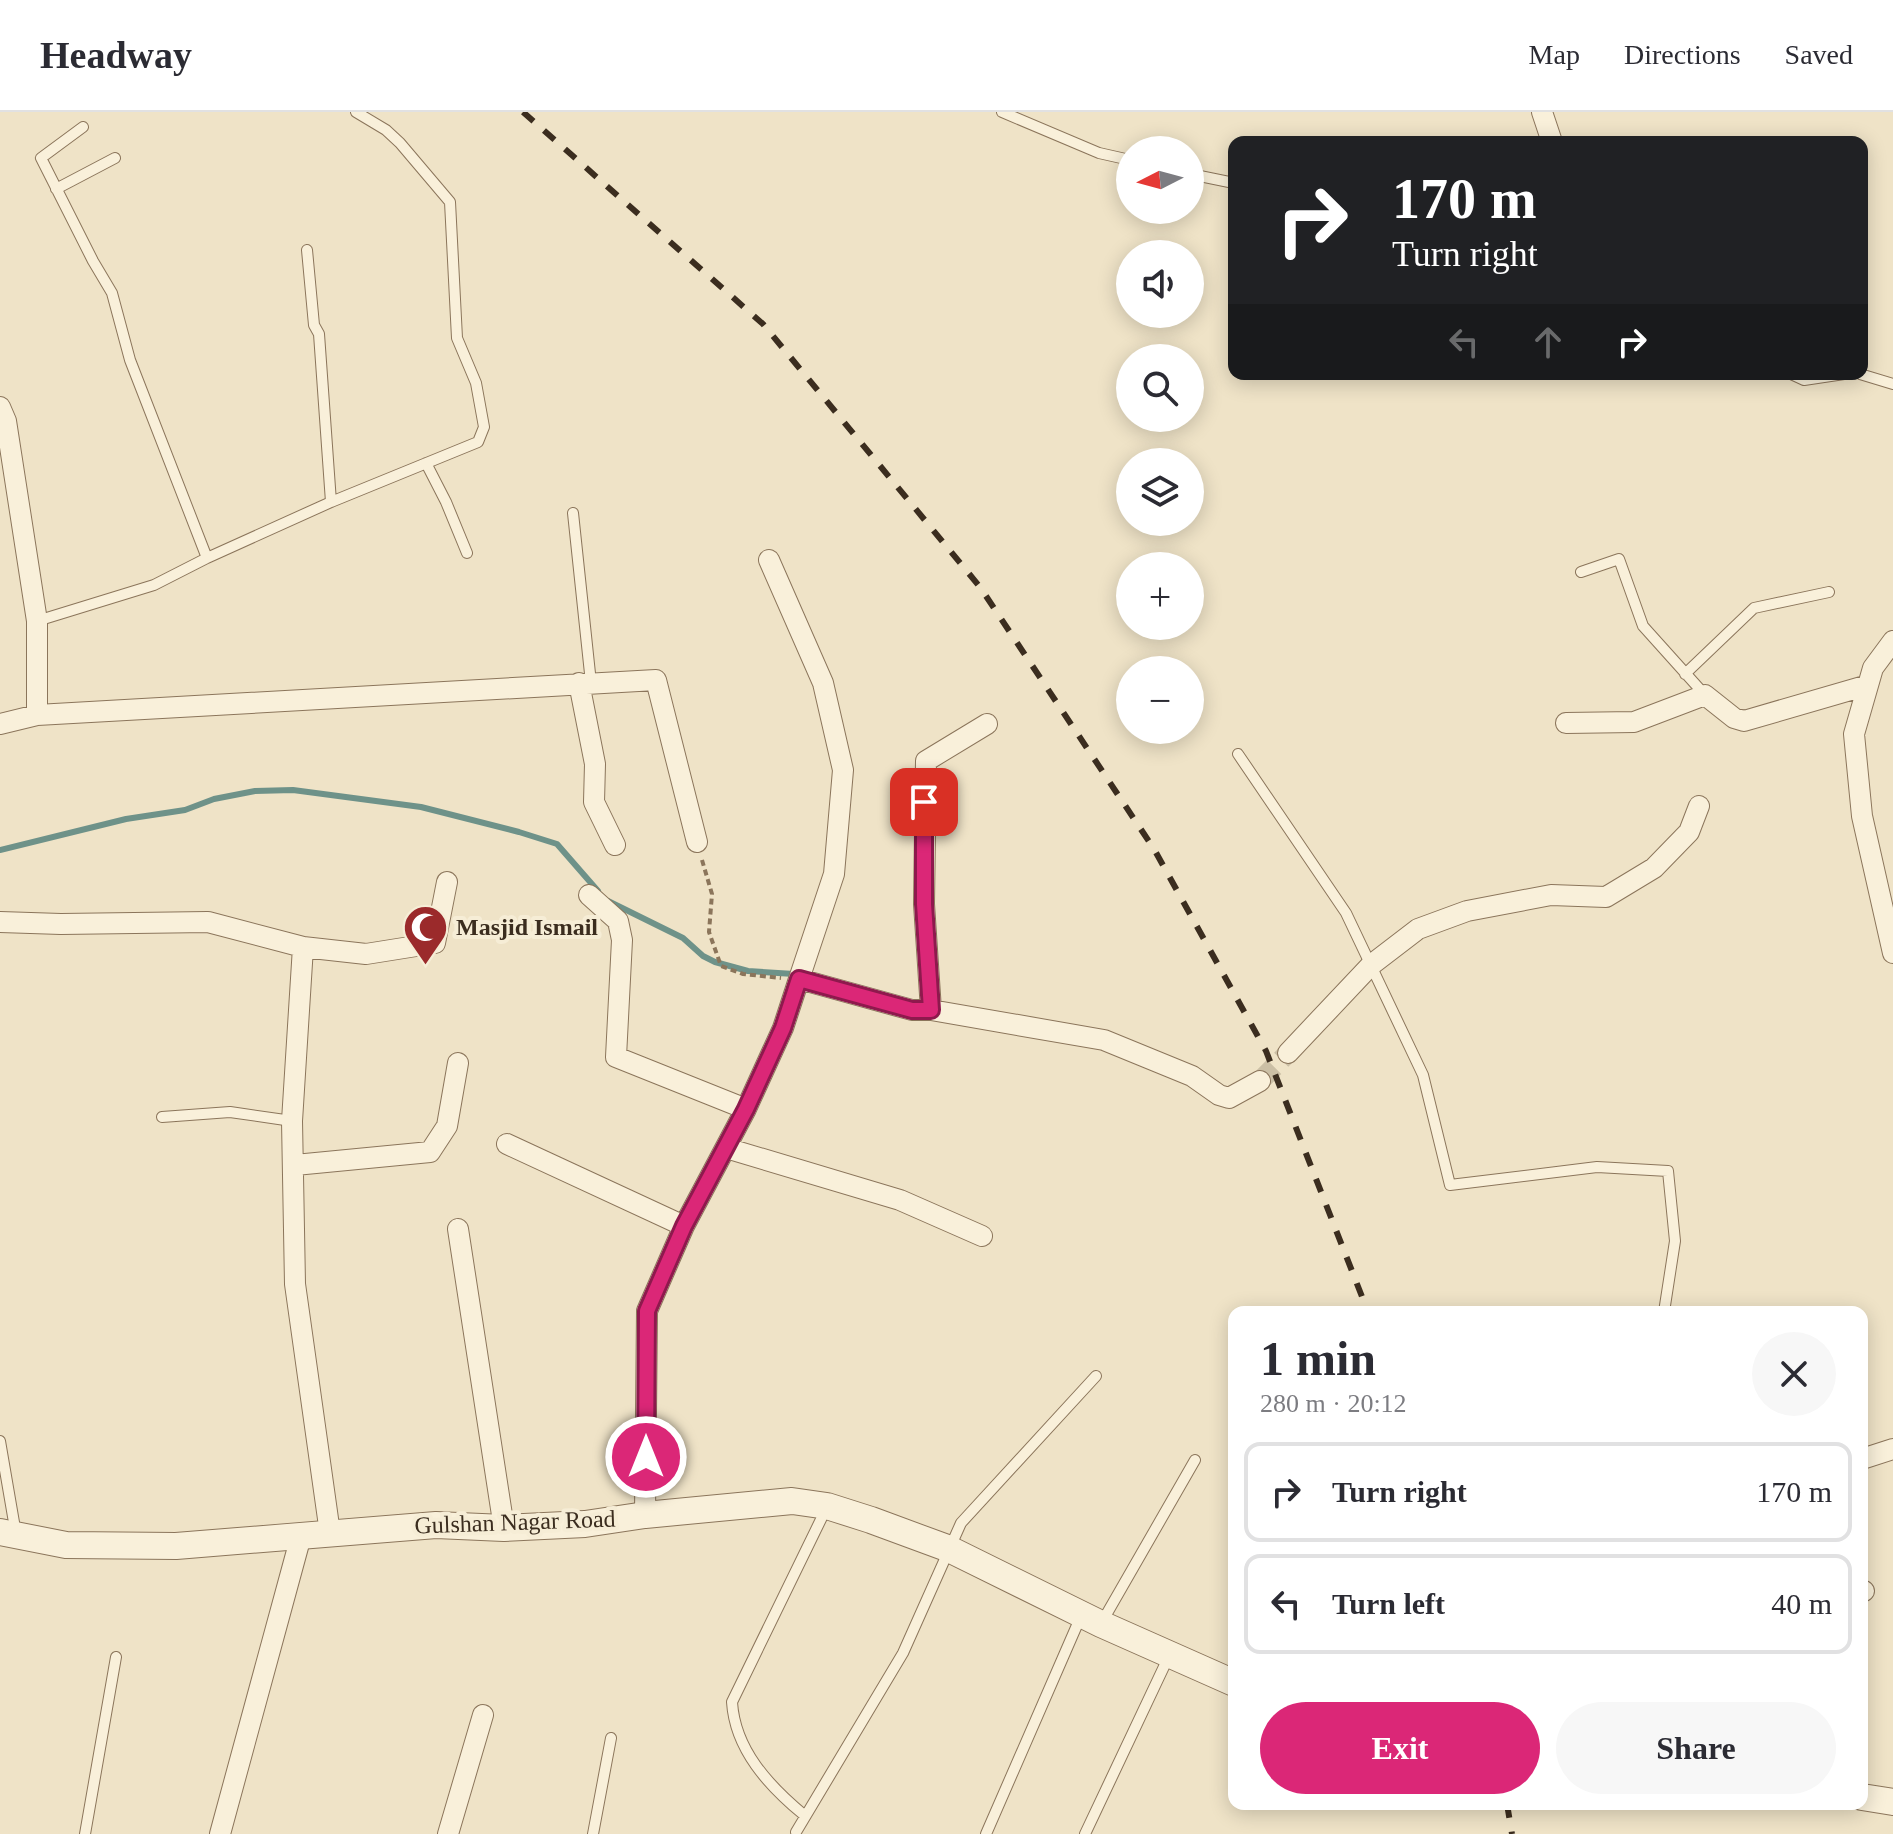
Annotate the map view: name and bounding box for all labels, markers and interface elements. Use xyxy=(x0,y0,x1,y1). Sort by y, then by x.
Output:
text: Headway xyxy=(40,34,192,76)
text: Map xyxy=(1529,39,1580,70)
text: Directions xyxy=(1624,39,1741,70)
text: Saved xyxy=(1785,39,1853,70)
north arrow xyxy=(1116,136,1204,224)
map controls xyxy=(1116,136,1204,744)
icon: right xyxy=(1260,168,1364,272)
text: 170 m xyxy=(1392,168,1537,230)
text: Turn right xyxy=(1392,234,1538,274)
button: sound xyxy=(1116,240,1204,328)
icon: left xyxy=(1442,320,1486,364)
icon: ahead xyxy=(1526,320,1570,364)
icon: right xyxy=(1610,320,1654,364)
button: search xyxy=(1116,344,1204,432)
button: layers xyxy=(1116,448,1204,536)
button: + xyxy=(1116,552,1204,640)
button: − xyxy=(1116,656,1204,744)
pin xyxy=(890,768,958,836)
icon: arrive xyxy=(902,780,946,824)
mosque icon: Masjid Ismail xyxy=(401,903,449,966)
place label: Masjid Ismail xyxy=(456,914,598,940)
text: 1 min xyxy=(1260,1332,1376,1385)
button: close xyxy=(1752,1332,1836,1416)
text: 280 m · 20:12 xyxy=(1260,1389,1407,1418)
position arrow xyxy=(604,1415,688,1499)
icon: right xyxy=(1264,1470,1308,1514)
text: Turn right xyxy=(1332,1475,1467,1508)
text: 170 m xyxy=(1756,1475,1832,1508)
street label: Gulshan Nagar Road xyxy=(414,1505,616,1539)
icon: left xyxy=(1264,1582,1308,1626)
text: Turn left xyxy=(1332,1587,1445,1620)
text: 40 m xyxy=(1771,1587,1832,1620)
button: Exit xyxy=(1260,1702,1540,1794)
button: Share xyxy=(1556,1702,1836,1794)

